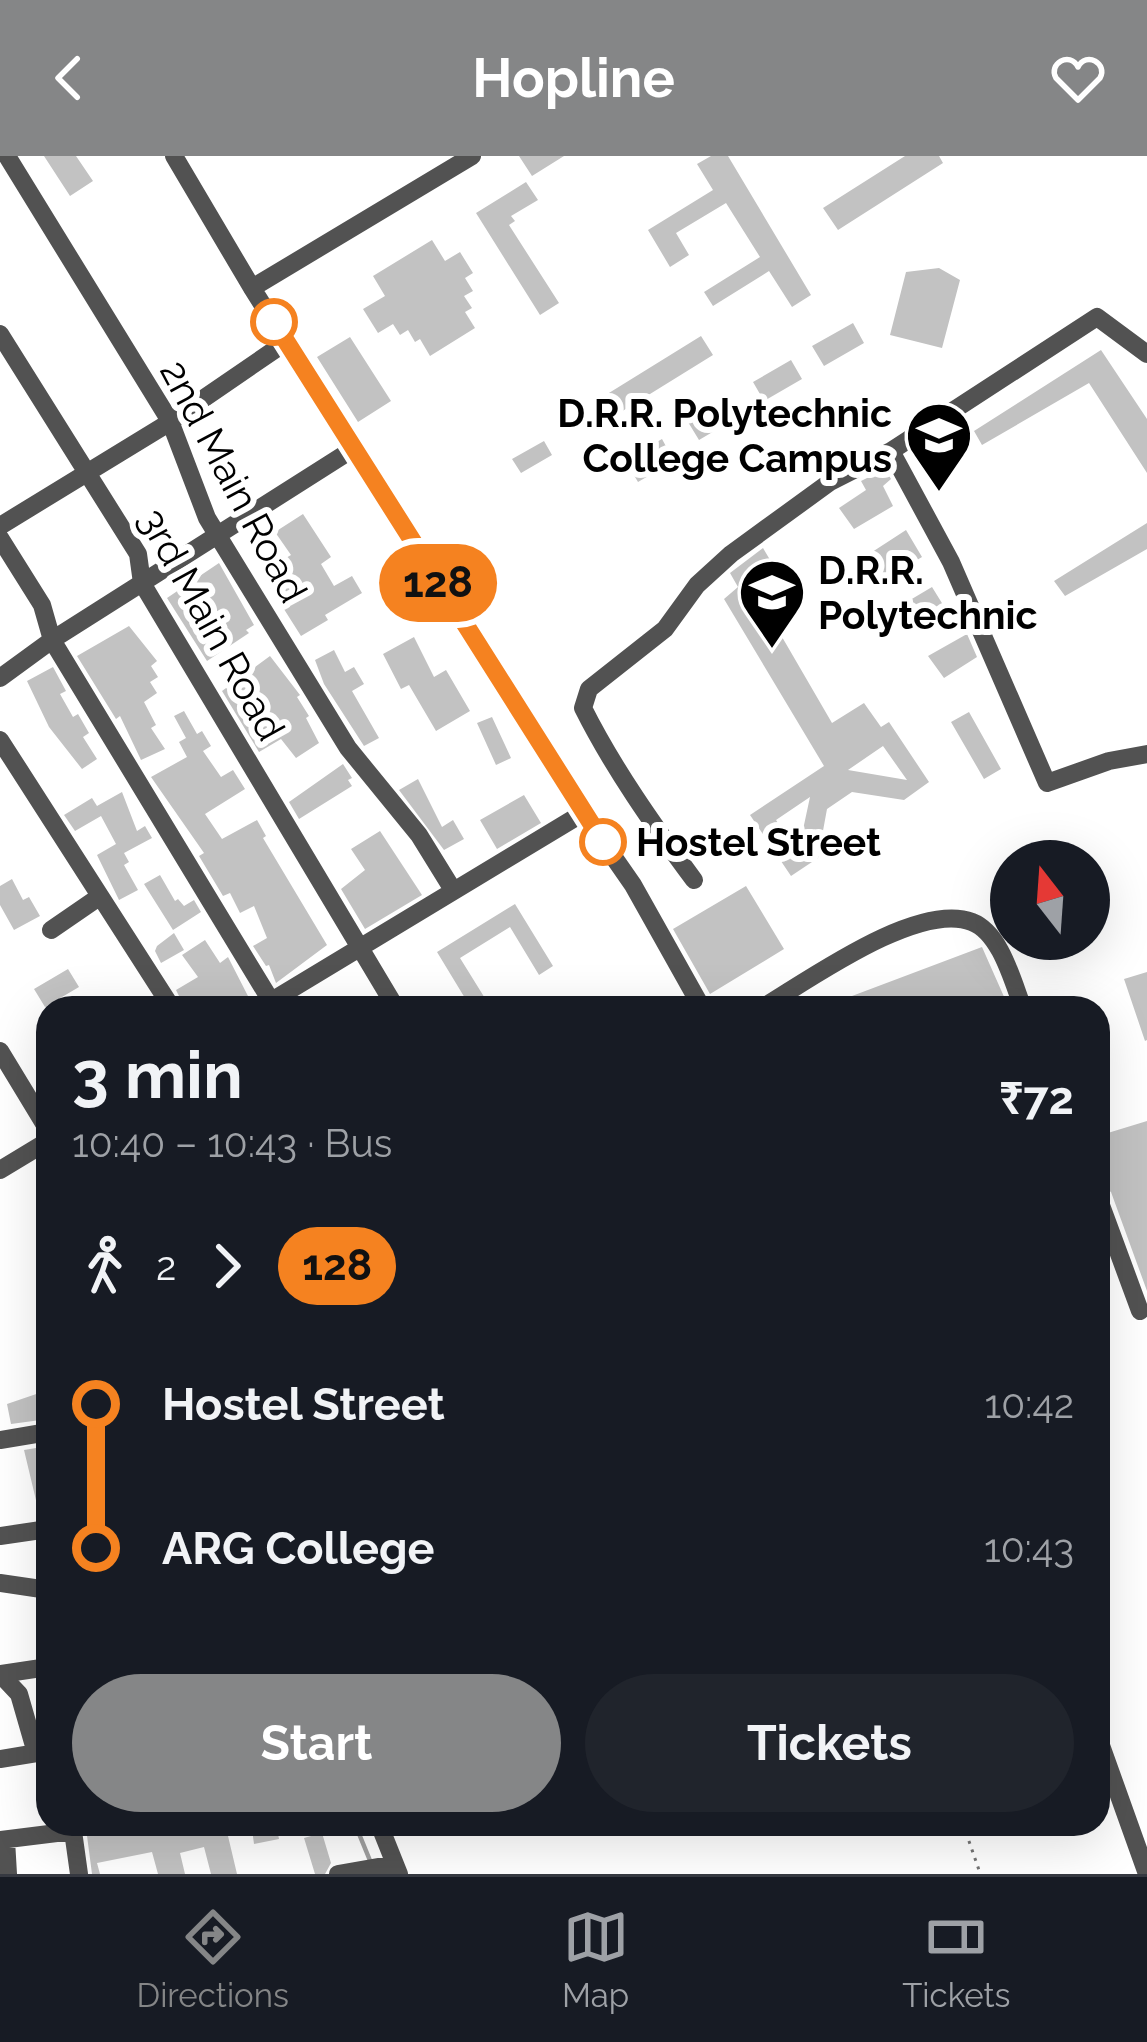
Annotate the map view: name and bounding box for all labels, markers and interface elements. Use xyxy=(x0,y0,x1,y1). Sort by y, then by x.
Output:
icon: back xyxy=(36,45,102,111)
icon: heart xyxy=(1045,45,1111,111)
text: Hopline xyxy=(472,46,675,110)
unlabelled marker xyxy=(252,300,296,344)
street label: 2nd Main Road xyxy=(151,352,317,610)
place label: D.R.R. Polytechnic College Campus xyxy=(557,390,892,481)
school or university icon: D.R.R. Polytechnic College Campus xyxy=(904,400,974,494)
street label: 3rd Main Road xyxy=(129,500,295,748)
line badge: 128 xyxy=(369,544,507,622)
place label: D.R.R. Polytechnic xyxy=(818,547,1037,638)
school or university icon: D.R.R. Polytechnic xyxy=(737,557,807,651)
text: 128 xyxy=(403,558,473,607)
place label: Hostel Street xyxy=(636,819,881,865)
marker: Hostel Street xyxy=(581,820,625,864)
north arrow xyxy=(990,840,1110,960)
map controls xyxy=(990,840,1110,960)
text: 3 min xyxy=(72,1036,243,1113)
text: ₹72 xyxy=(999,1072,1074,1125)
text: 10:40 – 10:43 · Bus xyxy=(72,1120,392,1166)
icon: walk xyxy=(72,1233,138,1299)
icon: forward xyxy=(194,1233,260,1299)
text: 128 xyxy=(302,1241,372,1290)
text: 2 xyxy=(156,1243,176,1289)
text: Hostel Street xyxy=(162,1378,445,1431)
text: 10:42 xyxy=(984,1381,1074,1427)
text: ARG College xyxy=(162,1522,434,1575)
text: 10:43 xyxy=(984,1525,1074,1571)
button: Start xyxy=(72,1674,561,1812)
button: Tickets xyxy=(585,1674,1074,1812)
tab: Directions xyxy=(137,1904,289,2015)
tab: Map xyxy=(562,1904,629,2015)
tab: Tickets xyxy=(902,1904,1010,2015)

